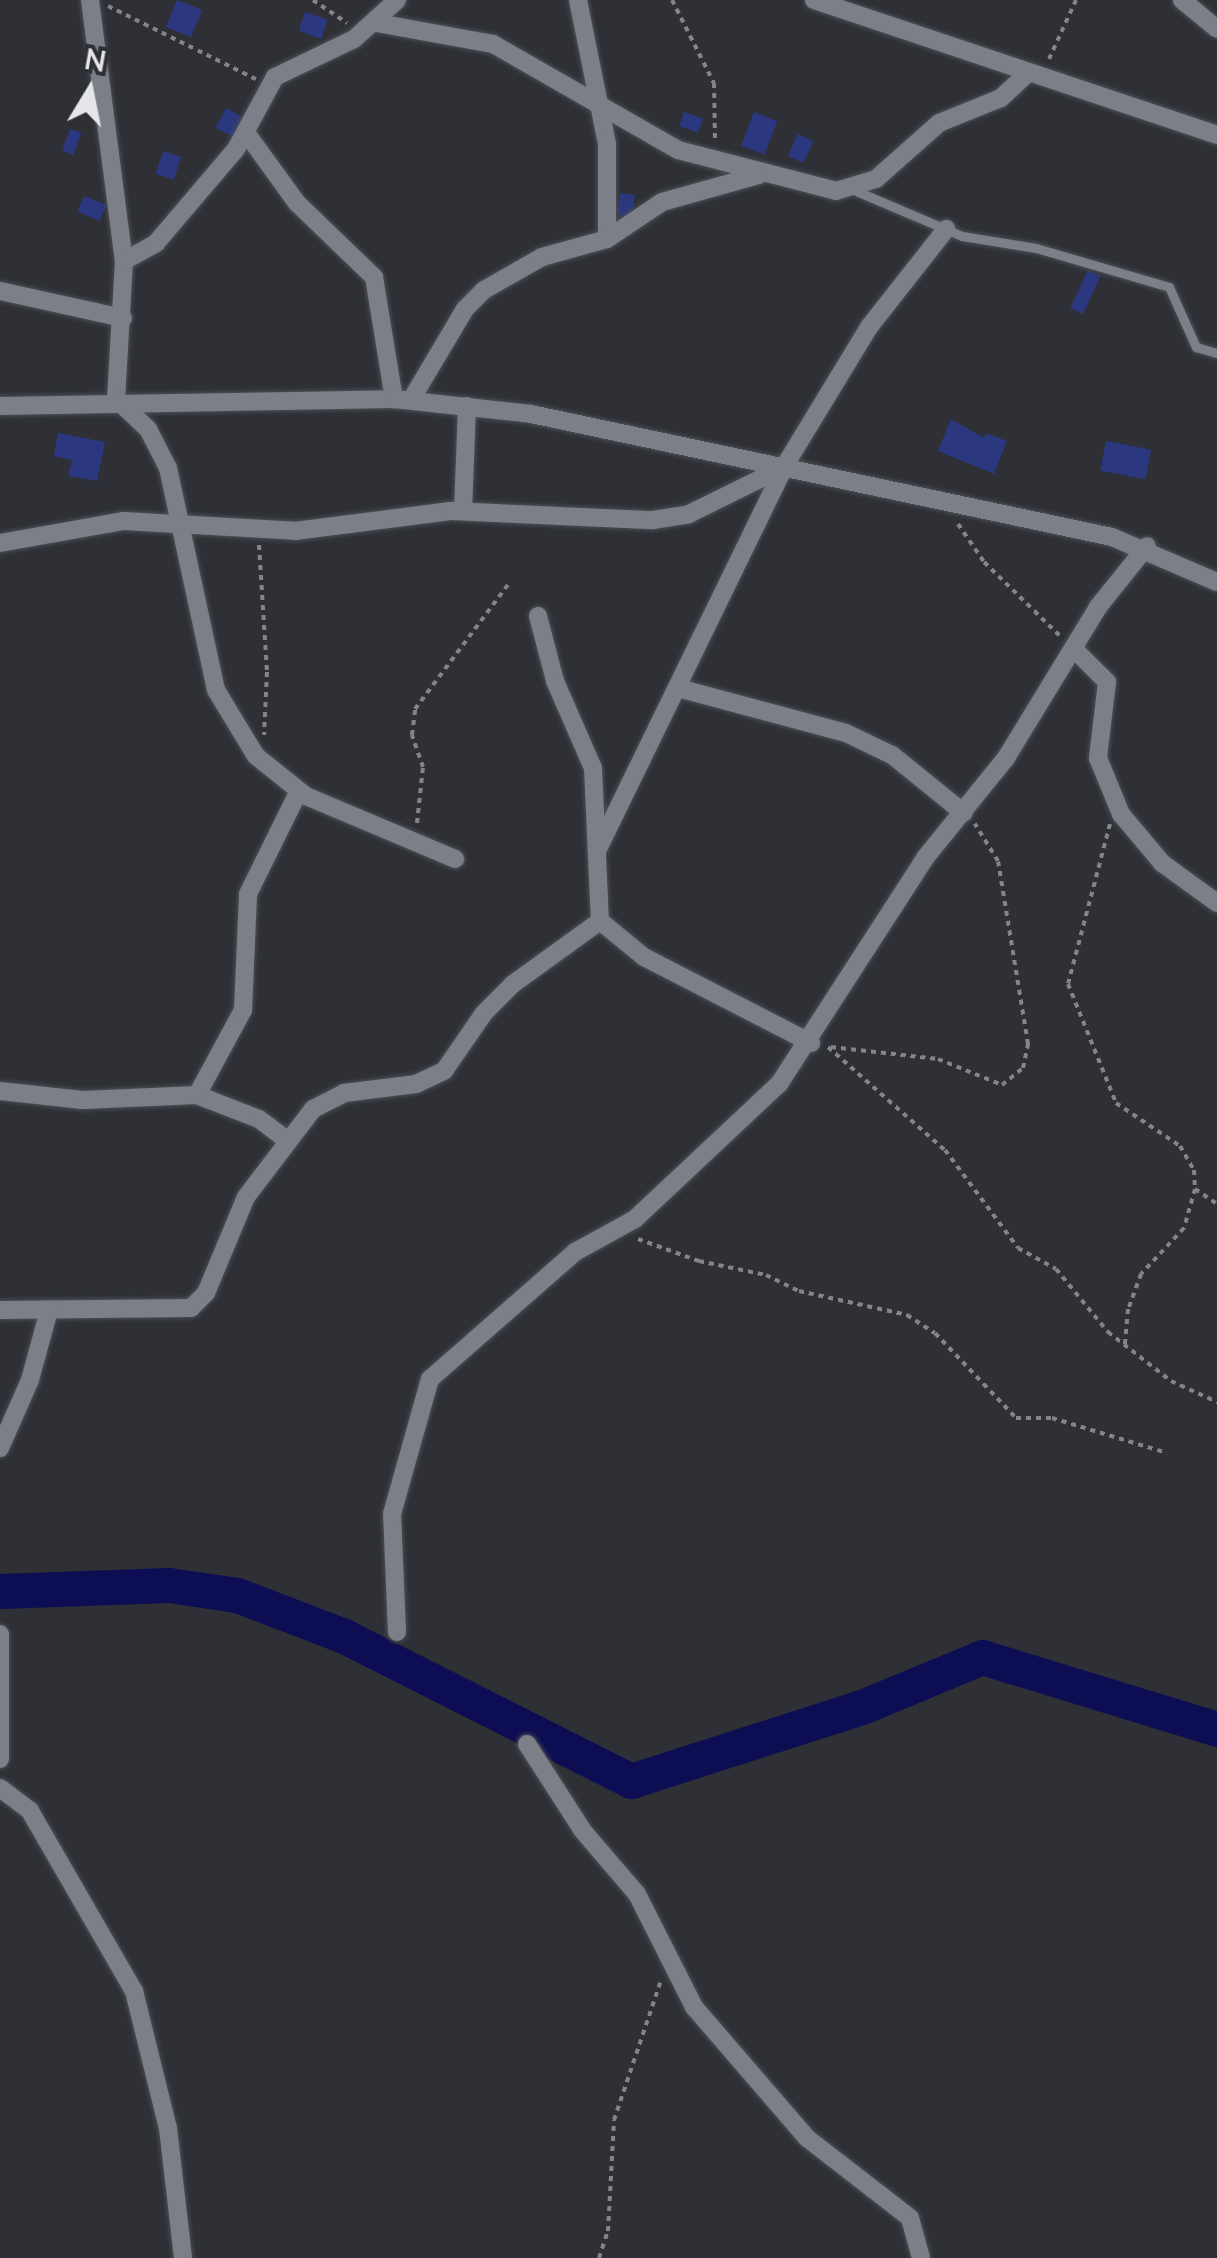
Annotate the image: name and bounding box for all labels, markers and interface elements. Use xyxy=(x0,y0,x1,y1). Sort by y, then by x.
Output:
north arrow xyxy=(40,40,140,140)
text: N xyxy=(82,41,109,79)

